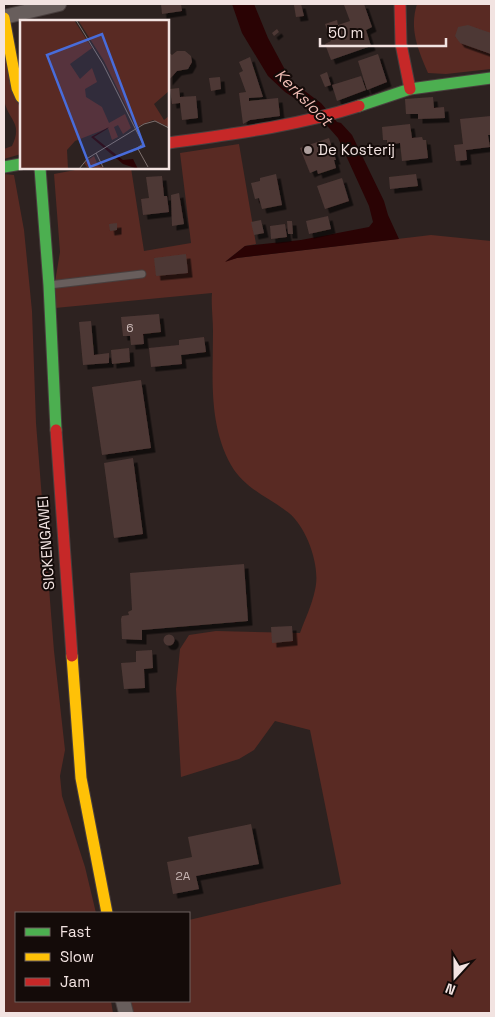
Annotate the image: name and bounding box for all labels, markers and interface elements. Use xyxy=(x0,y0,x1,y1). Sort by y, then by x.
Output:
scale bar xyxy=(320,15,446,47)
inset map xyxy=(20,20,169,169)
text: 50 m xyxy=(328,23,363,42)
water label: Kerksloot xyxy=(271,64,338,132)
place label: De Kosterij xyxy=(318,140,395,159)
marker: De Kosterij xyxy=(302,144,314,156)
house number: 6 xyxy=(126,320,134,336)
street label: SICKENGAWEI xyxy=(33,495,58,591)
house number: 2A xyxy=(176,868,191,884)
legend xyxy=(15,912,190,1002)
text: Fast xyxy=(60,922,91,941)
text: Slow xyxy=(60,947,94,966)
north arrow xyxy=(430,952,480,1002)
text: Jam xyxy=(60,972,90,991)
text: N xyxy=(443,979,458,999)

